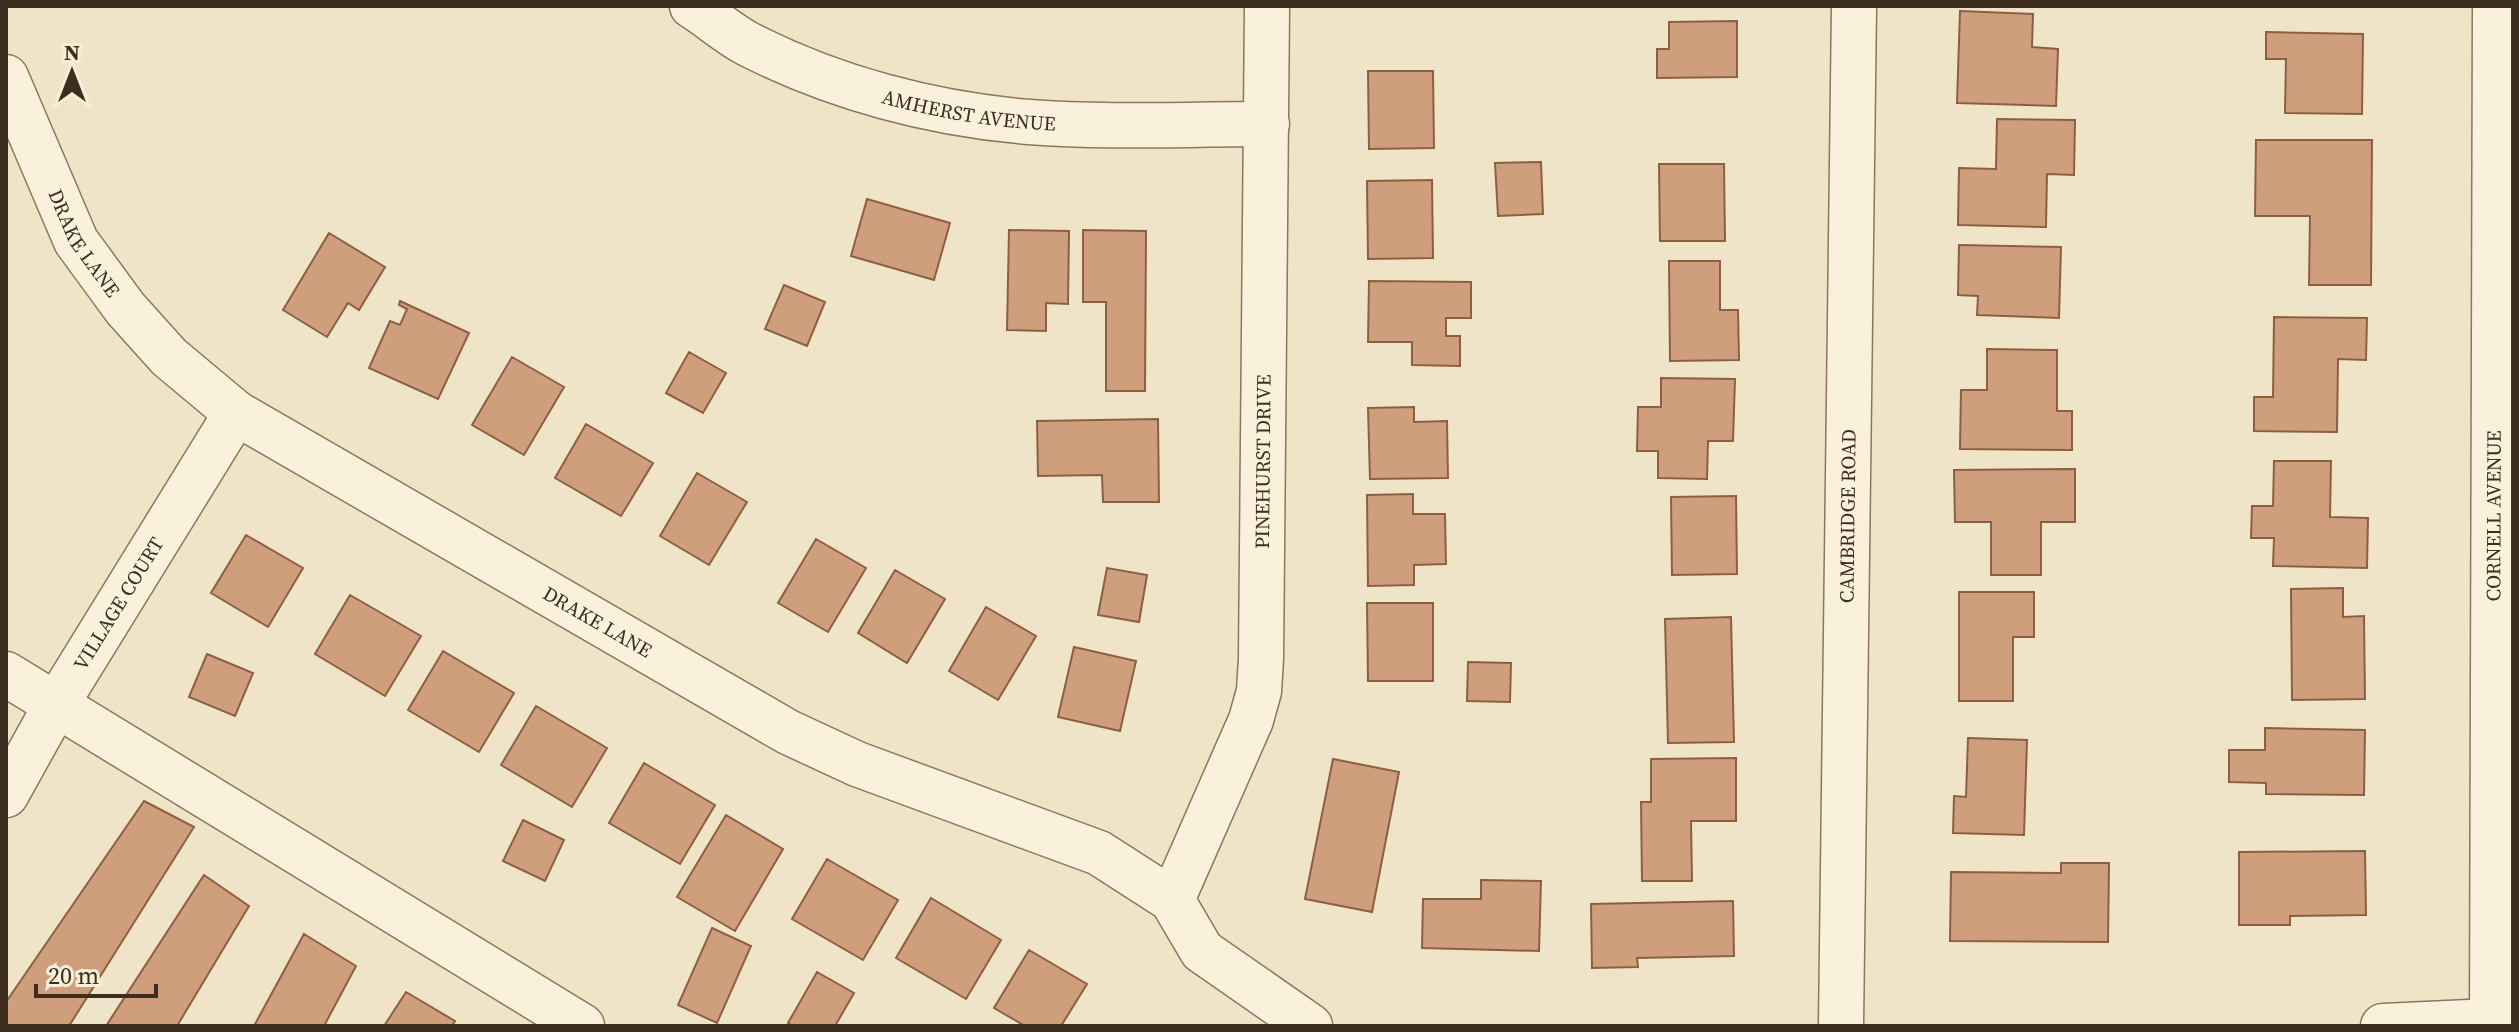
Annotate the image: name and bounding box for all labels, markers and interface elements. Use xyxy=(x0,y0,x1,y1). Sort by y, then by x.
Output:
north arrow xyxy=(32,32,112,112)
text: N xyxy=(64,37,80,67)
street label: AMHERST AVENUE xyxy=(879,83,1056,138)
street label: DRAKE LANE xyxy=(41,185,127,303)
street label: PINEHURST DRIVE xyxy=(1248,374,1278,549)
street label: CAMBRIDGE ROAD xyxy=(1832,429,1863,603)
street label: CORNELL AVENUE xyxy=(2479,430,2508,602)
street label: VILLAGE COURT xyxy=(67,532,170,676)
street label: DRAKE LANE xyxy=(538,579,657,664)
scale bar xyxy=(36,948,156,998)
text: 20 m xyxy=(48,959,99,992)

